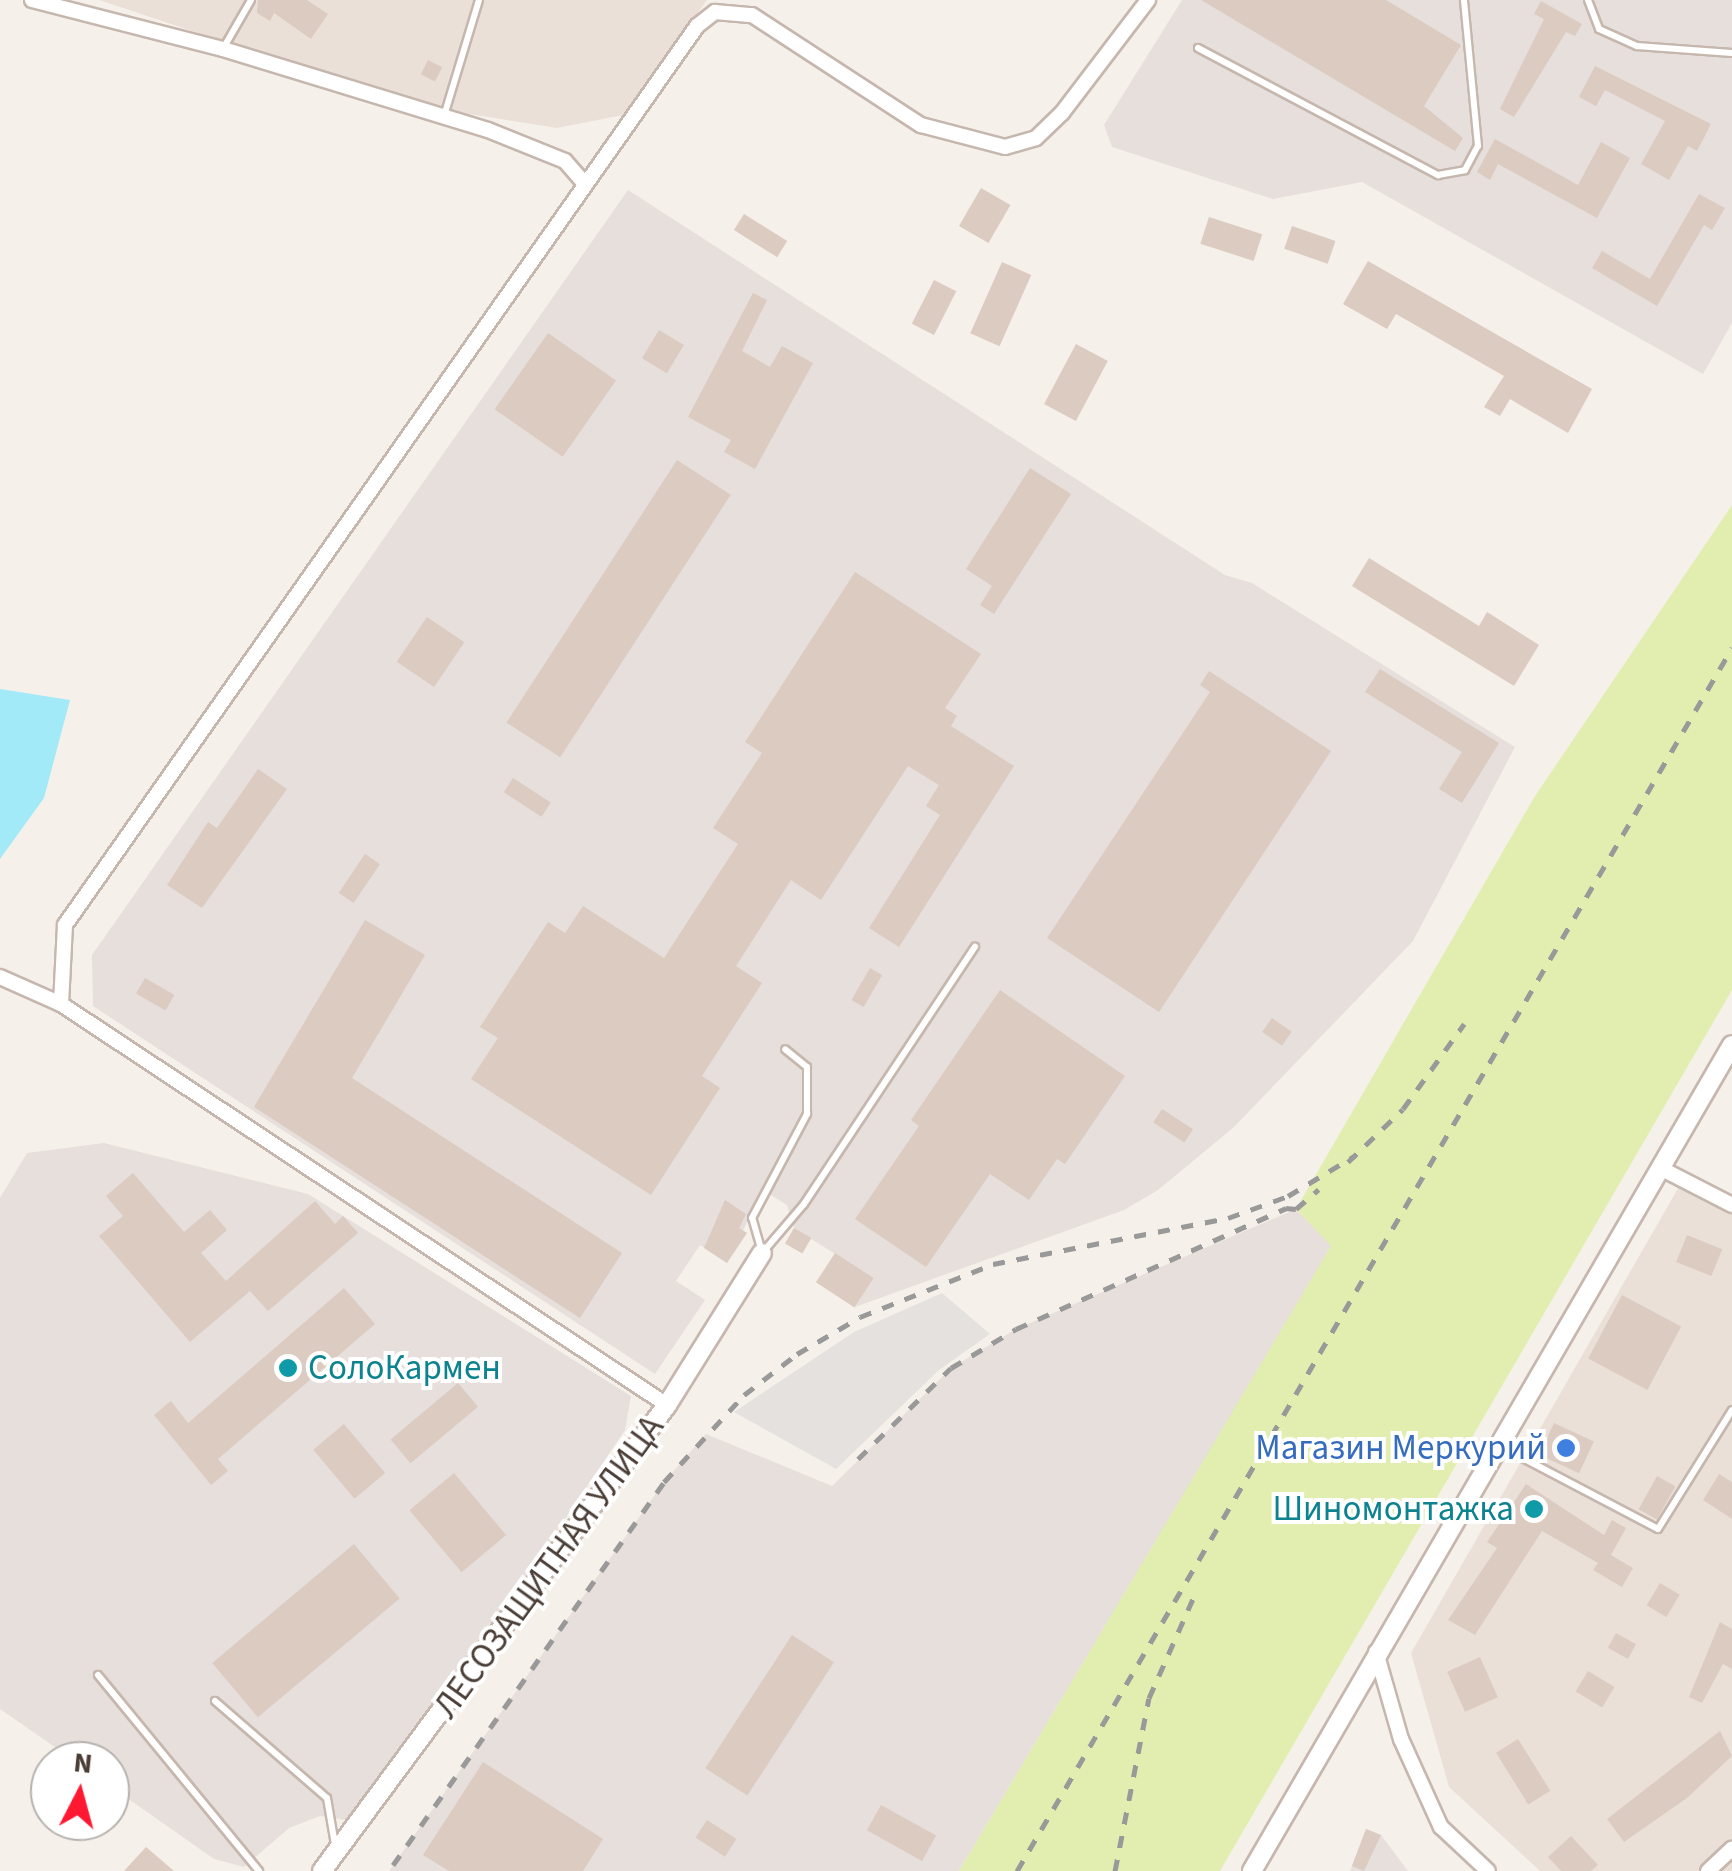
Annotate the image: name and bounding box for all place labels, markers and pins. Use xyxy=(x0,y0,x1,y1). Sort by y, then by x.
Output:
place label: СолоКармен xyxy=(308,1347,501,1389)
marker: СолоКармен xyxy=(277,1357,299,1379)
place label: Магазин Меркурий xyxy=(1255,1427,1546,1469)
marker: Магазин Меркурий xyxy=(1555,1437,1577,1459)
place label: Шиномонтажка xyxy=(1272,1488,1514,1530)
marker: Шиномонтажка xyxy=(1523,1498,1545,1520)

